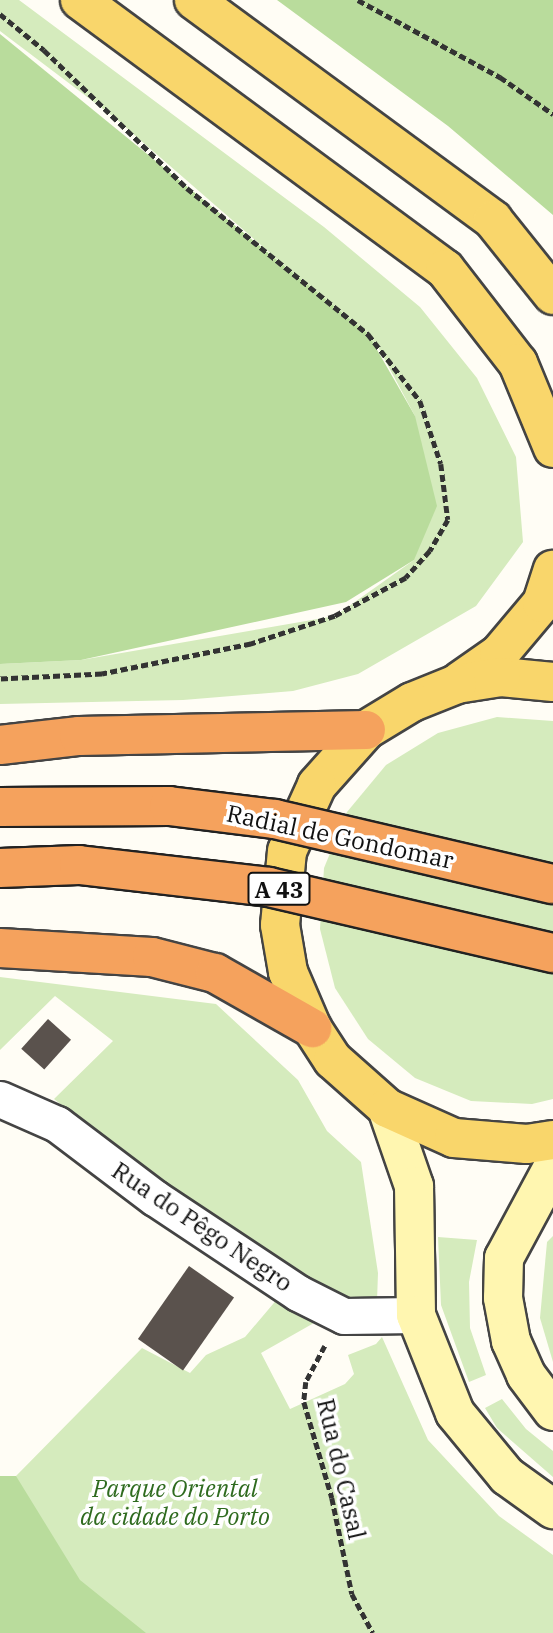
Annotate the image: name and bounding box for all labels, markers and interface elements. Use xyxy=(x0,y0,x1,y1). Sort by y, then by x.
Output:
street label: Radial de Gondomar xyxy=(224,799,456,875)
road number: A 43 xyxy=(246,870,312,908)
street label: Rua do Pêgo Negro xyxy=(106,1156,298,1298)
street label: Rua do Casal xyxy=(311,1396,371,1542)
park label: Parque Oriental da cidade do Porto xyxy=(80,1475,270,1531)

